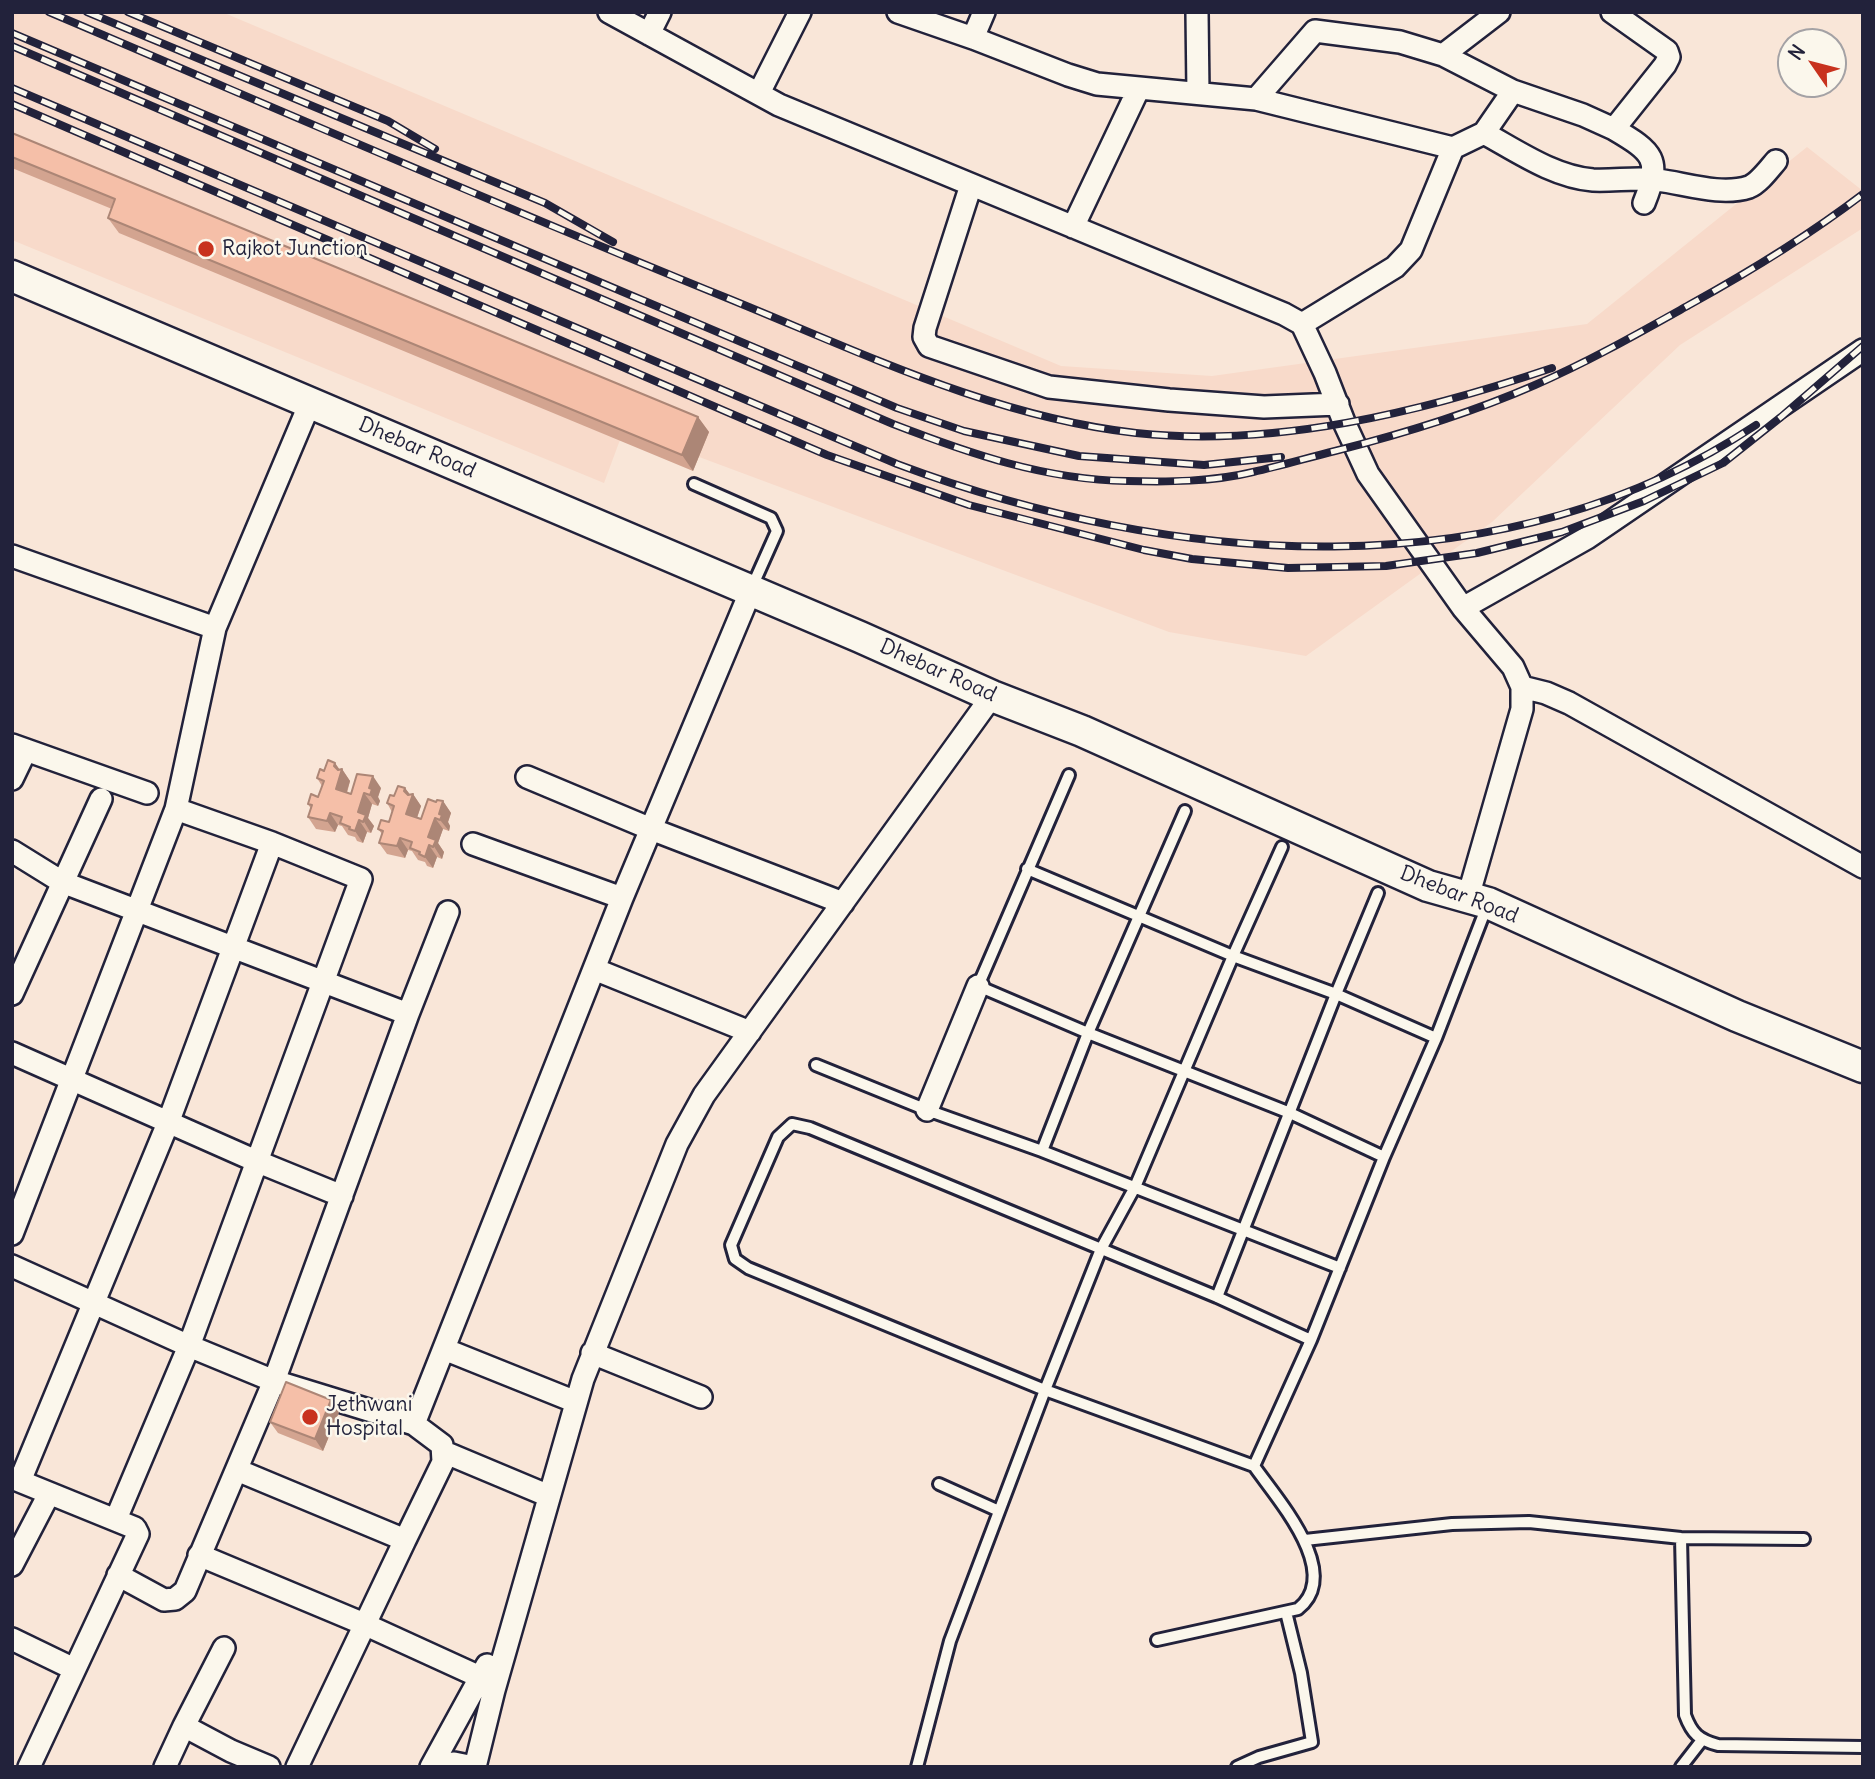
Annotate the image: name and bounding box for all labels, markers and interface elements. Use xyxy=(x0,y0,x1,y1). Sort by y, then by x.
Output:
north arrow xyxy=(1777,28,1847,98)
text: N xyxy=(1783,40,1810,64)
place label: Rajkot Junction xyxy=(222,236,368,262)
marker: Rajkot Junction xyxy=(196,239,216,259)
street label: Dhebar Road xyxy=(355,412,479,484)
street label: Dhebar Road xyxy=(876,634,1000,708)
street label: Dhebar Road xyxy=(1396,861,1522,929)
place label: Jethwani Hospital xyxy=(326,1392,412,1442)
marker: Jethwani Hospital xyxy=(300,1407,320,1427)

